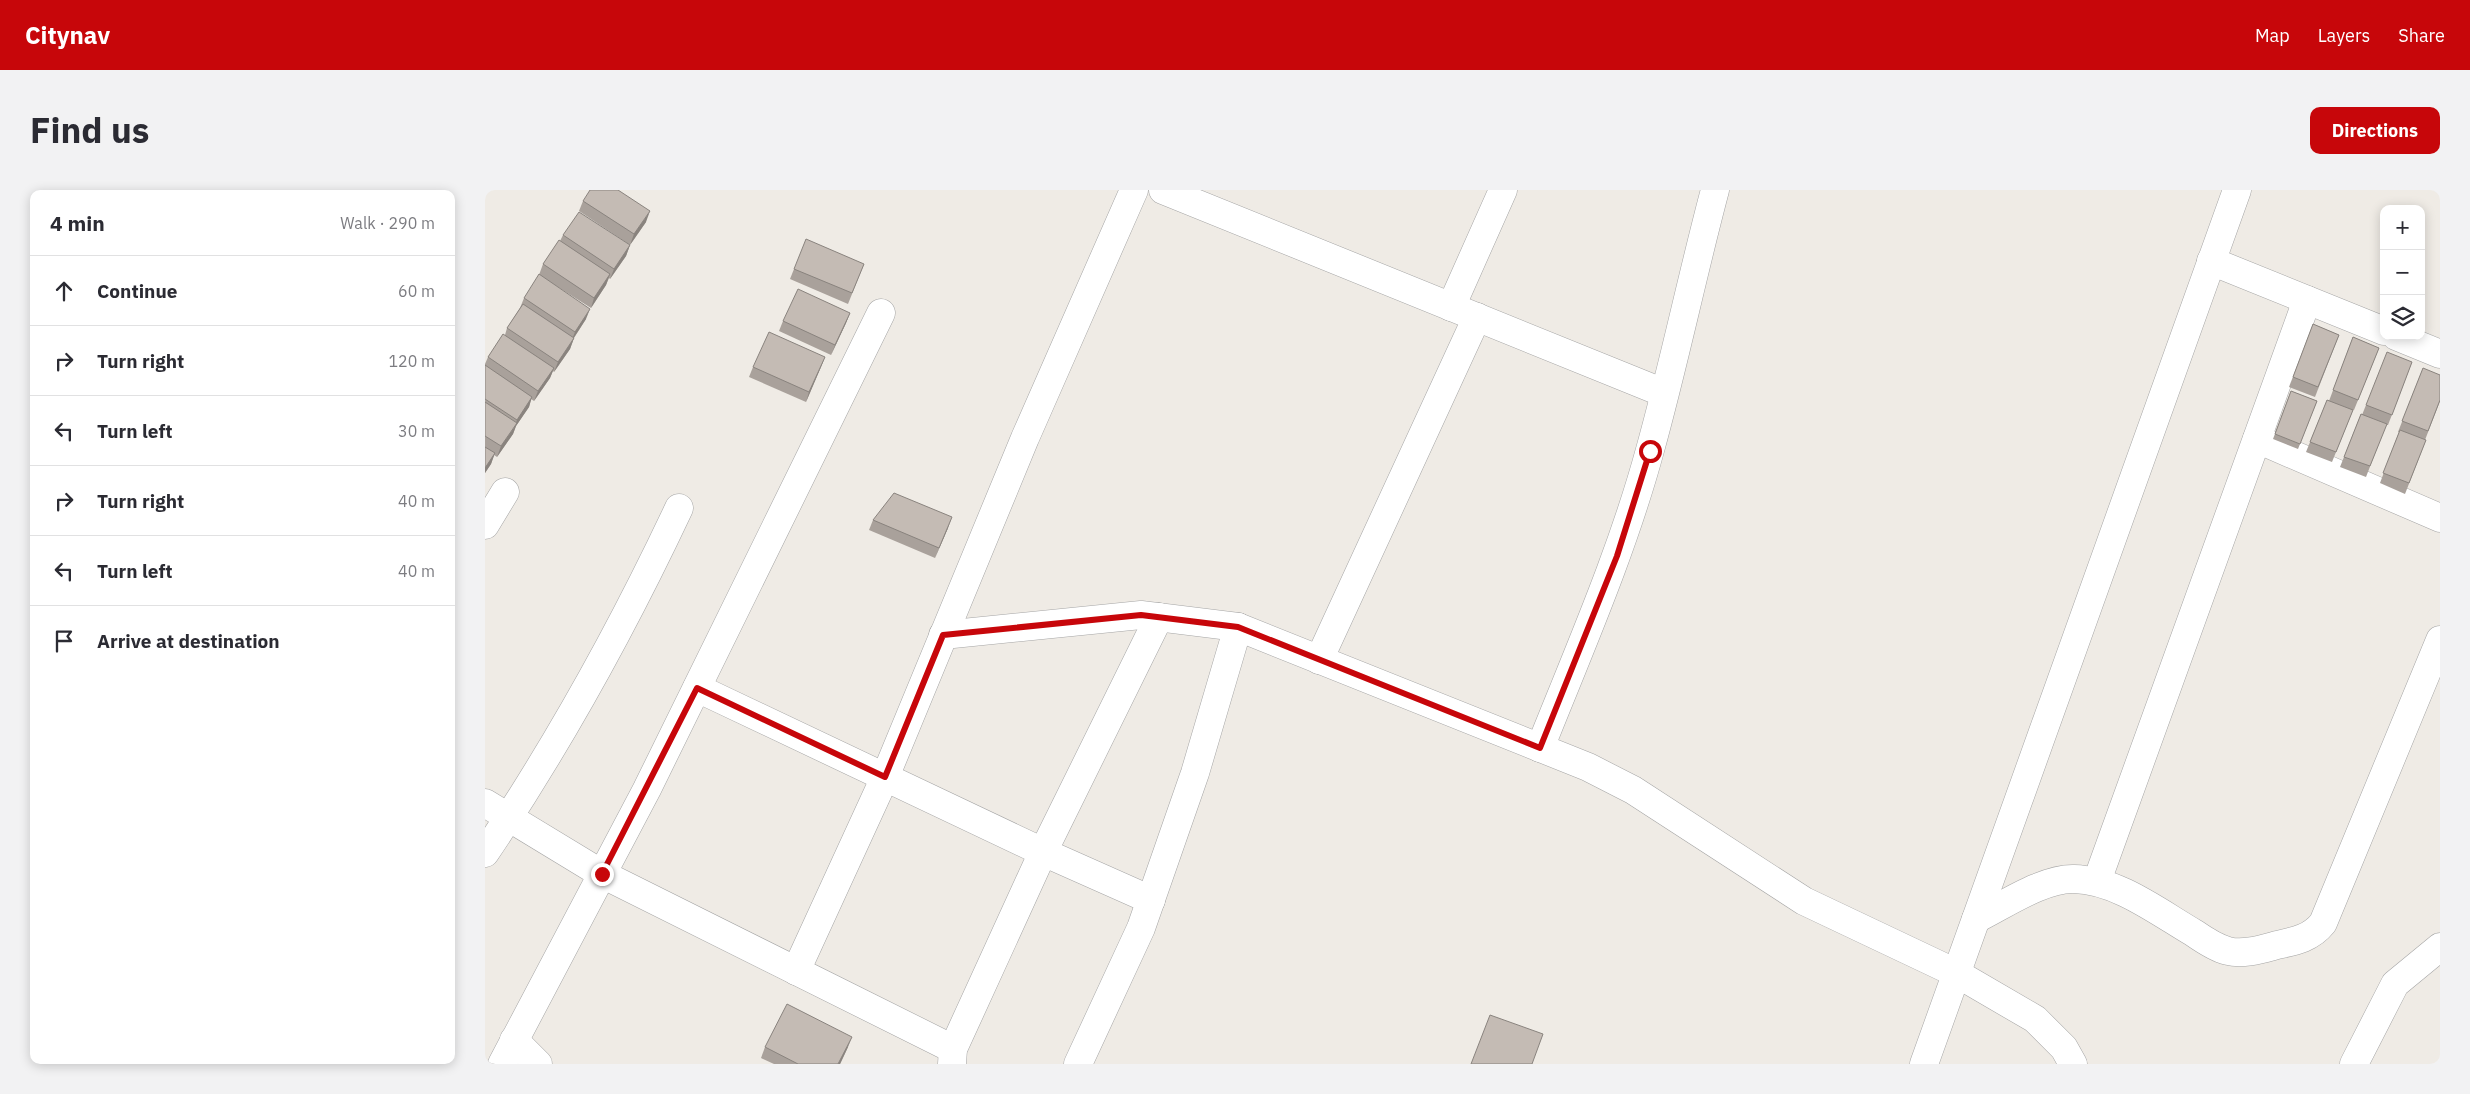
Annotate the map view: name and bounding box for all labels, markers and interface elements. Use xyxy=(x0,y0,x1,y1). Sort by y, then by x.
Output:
text: Citynav xyxy=(25,19,110,51)
text: Map xyxy=(2255,24,2290,47)
text: Layers xyxy=(2318,24,2370,47)
text: Share xyxy=(2398,24,2445,47)
text: Find us xyxy=(30,107,149,153)
button: Directions xyxy=(2310,107,2440,154)
map controls xyxy=(2380,205,2425,340)
button: + xyxy=(2380,205,2425,250)
text: 4 min xyxy=(50,209,105,237)
text: Walk · 290 m xyxy=(340,213,435,233)
button: − xyxy=(2380,250,2425,295)
icon: ahead xyxy=(50,277,78,305)
text: Continue xyxy=(97,279,177,303)
text: 60 m xyxy=(398,281,435,301)
button: layers xyxy=(2380,295,2425,340)
icon: right xyxy=(50,347,78,375)
text: Turn right xyxy=(97,349,184,373)
text: 120 m xyxy=(388,351,435,371)
icon: left xyxy=(50,417,78,445)
text: Turn left xyxy=(97,419,173,443)
text: 30 m xyxy=(398,421,435,441)
route start xyxy=(1639,440,1662,463)
icon: right xyxy=(50,487,78,515)
text: Turn right xyxy=(97,489,184,513)
text: 40 m xyxy=(398,491,435,511)
icon: left xyxy=(50,557,78,585)
text: Turn left xyxy=(97,559,173,583)
text: 40 m xyxy=(398,561,435,581)
icon: arrive xyxy=(50,627,78,655)
text: Arrive at destination xyxy=(97,629,280,653)
route end xyxy=(591,863,614,886)

